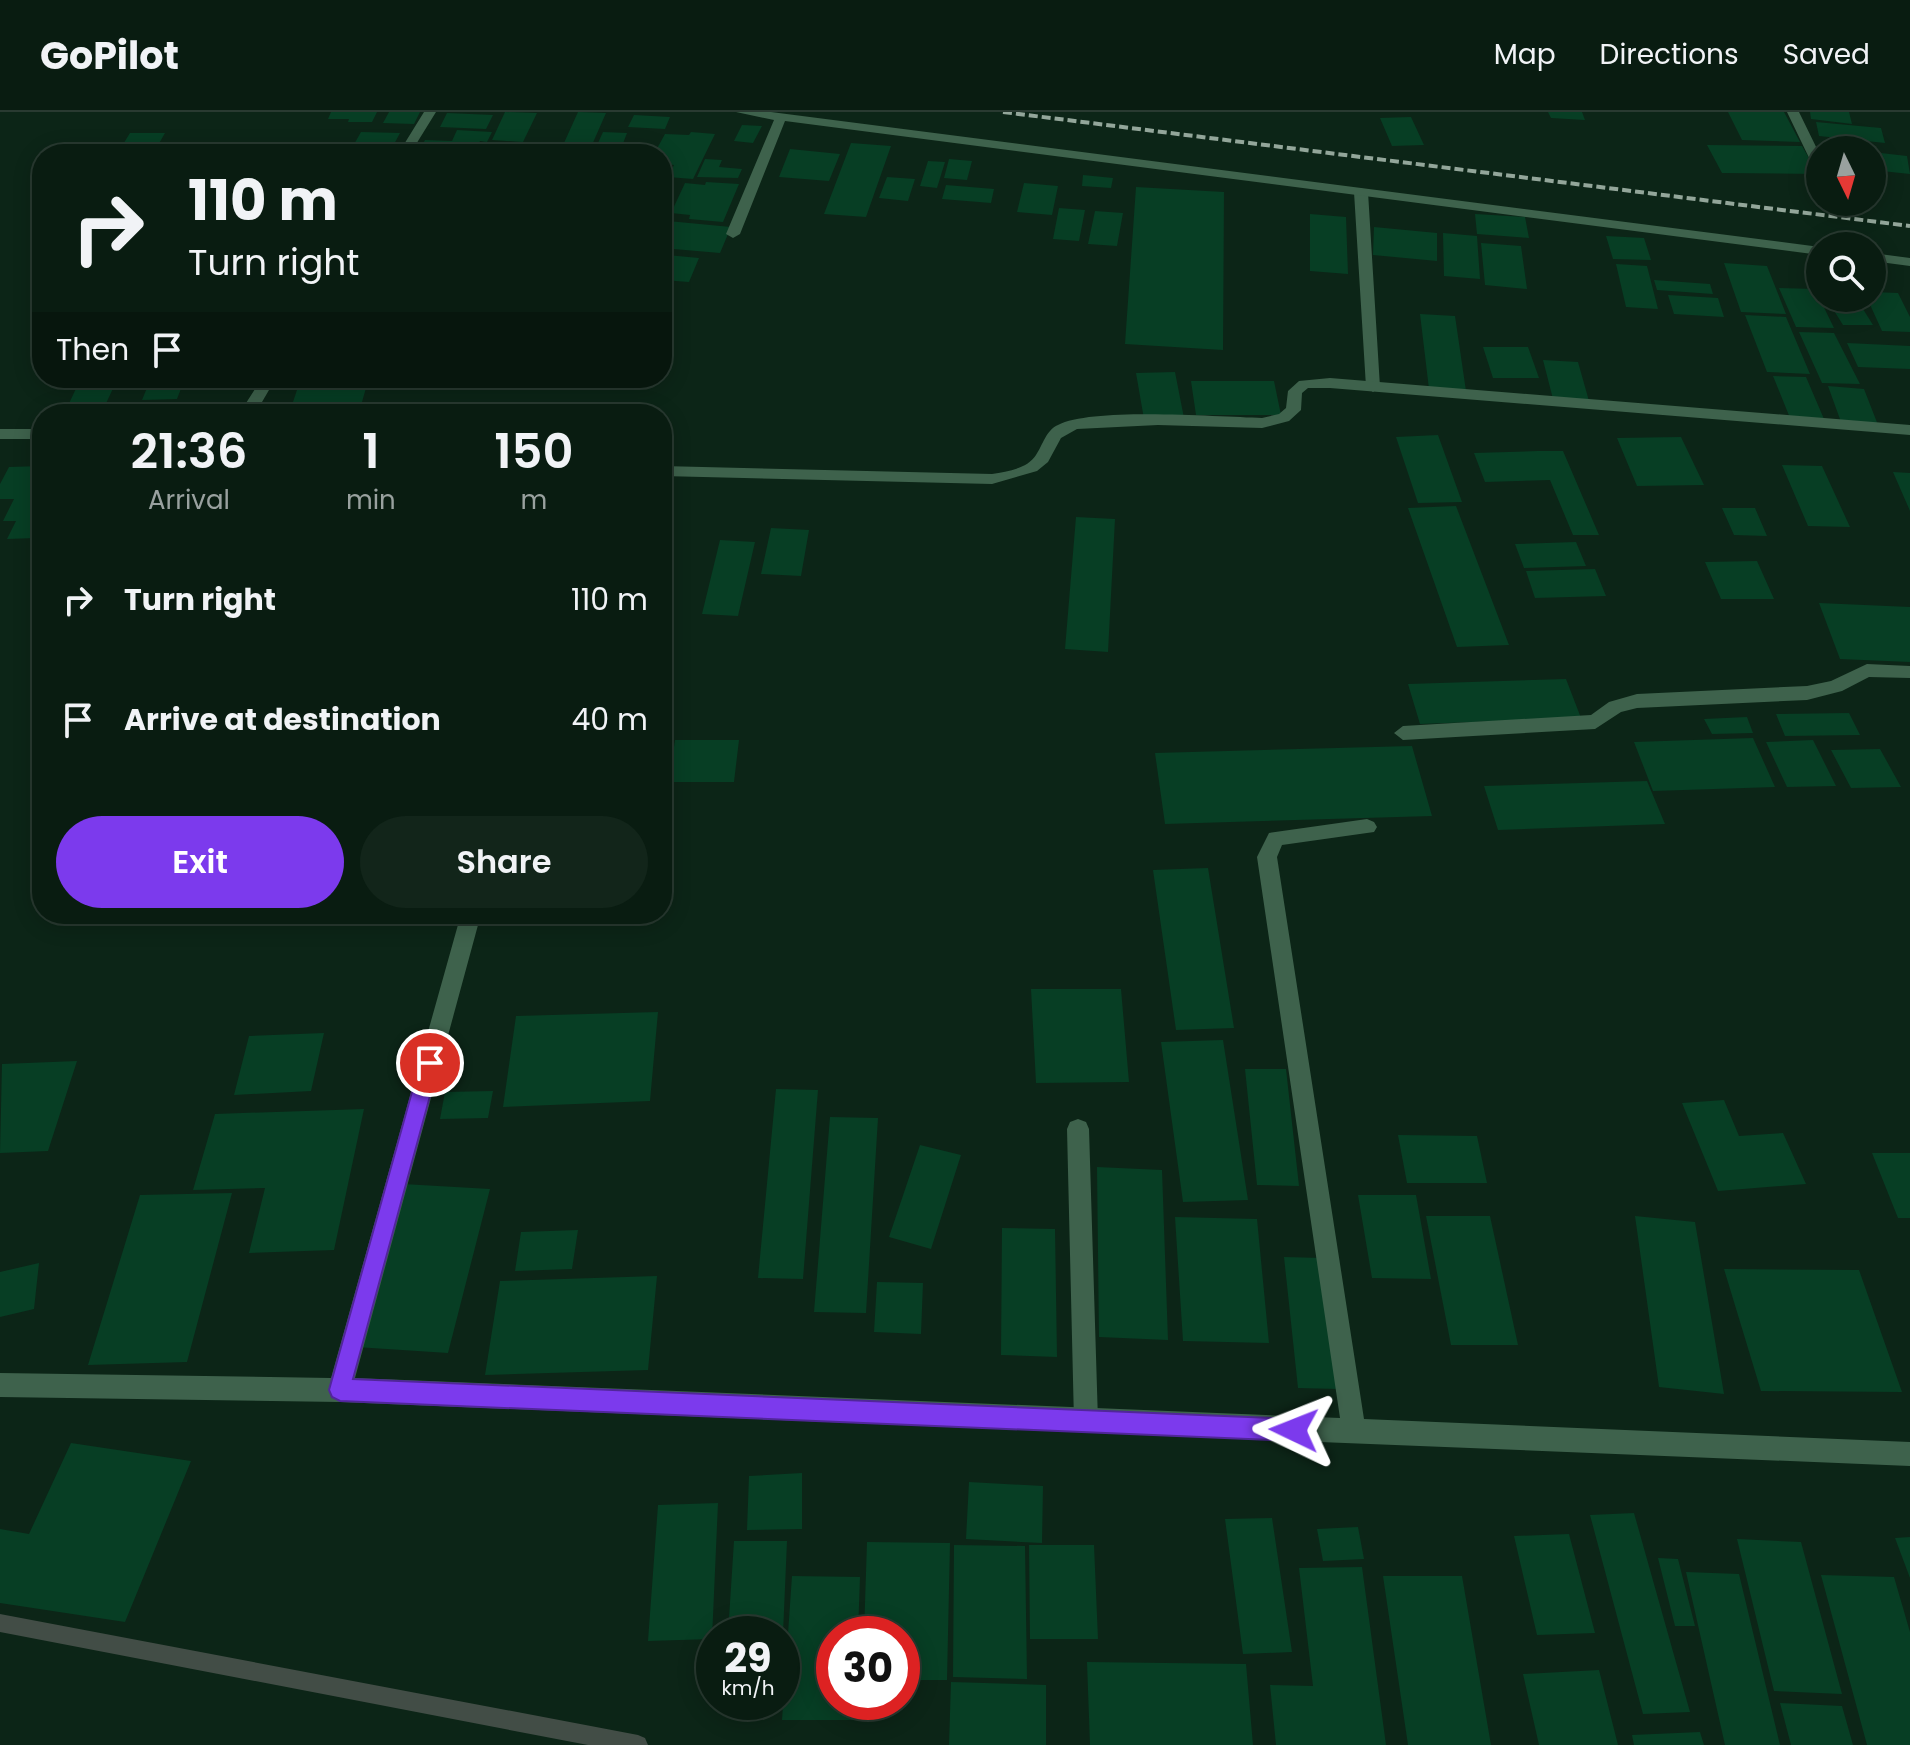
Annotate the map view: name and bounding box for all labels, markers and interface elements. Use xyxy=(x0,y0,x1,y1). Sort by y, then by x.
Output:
text: GoPilot xyxy=(40,29,179,82)
text: Map xyxy=(1494,35,1556,74)
text: Directions xyxy=(1600,35,1739,74)
text: Saved xyxy=(1783,35,1870,74)
north arrow xyxy=(1806,136,1886,216)
map controls xyxy=(1806,136,1886,312)
text: 110 m xyxy=(188,161,338,240)
icon: right xyxy=(56,176,160,280)
button: search xyxy=(1806,232,1886,312)
text: Turn right xyxy=(188,237,359,288)
text: Then xyxy=(56,328,129,371)
icon: arrive xyxy=(145,328,189,372)
text: 21:36 xyxy=(130,418,247,485)
text: 1 xyxy=(362,418,380,485)
text: 150 xyxy=(494,418,574,485)
text: Arrival xyxy=(148,482,230,518)
text: min xyxy=(346,482,396,518)
text: m xyxy=(520,482,547,518)
icon: right xyxy=(56,578,100,622)
text: Turn right xyxy=(124,578,276,621)
text: 110 m xyxy=(571,578,648,621)
icon: arrive xyxy=(56,698,100,742)
text: Arrive at destination xyxy=(124,698,441,741)
text: 40 m xyxy=(571,698,648,741)
button: Exit xyxy=(56,816,344,908)
button: Share xyxy=(360,816,648,908)
pin xyxy=(396,1029,464,1097)
icon: arrive xyxy=(408,1041,452,1085)
position arrow xyxy=(1252,1388,1336,1472)
speed limit sign: 30 xyxy=(816,1616,920,1720)
text: 29 xyxy=(724,1630,772,1686)
text: km/h xyxy=(721,1674,775,1702)

